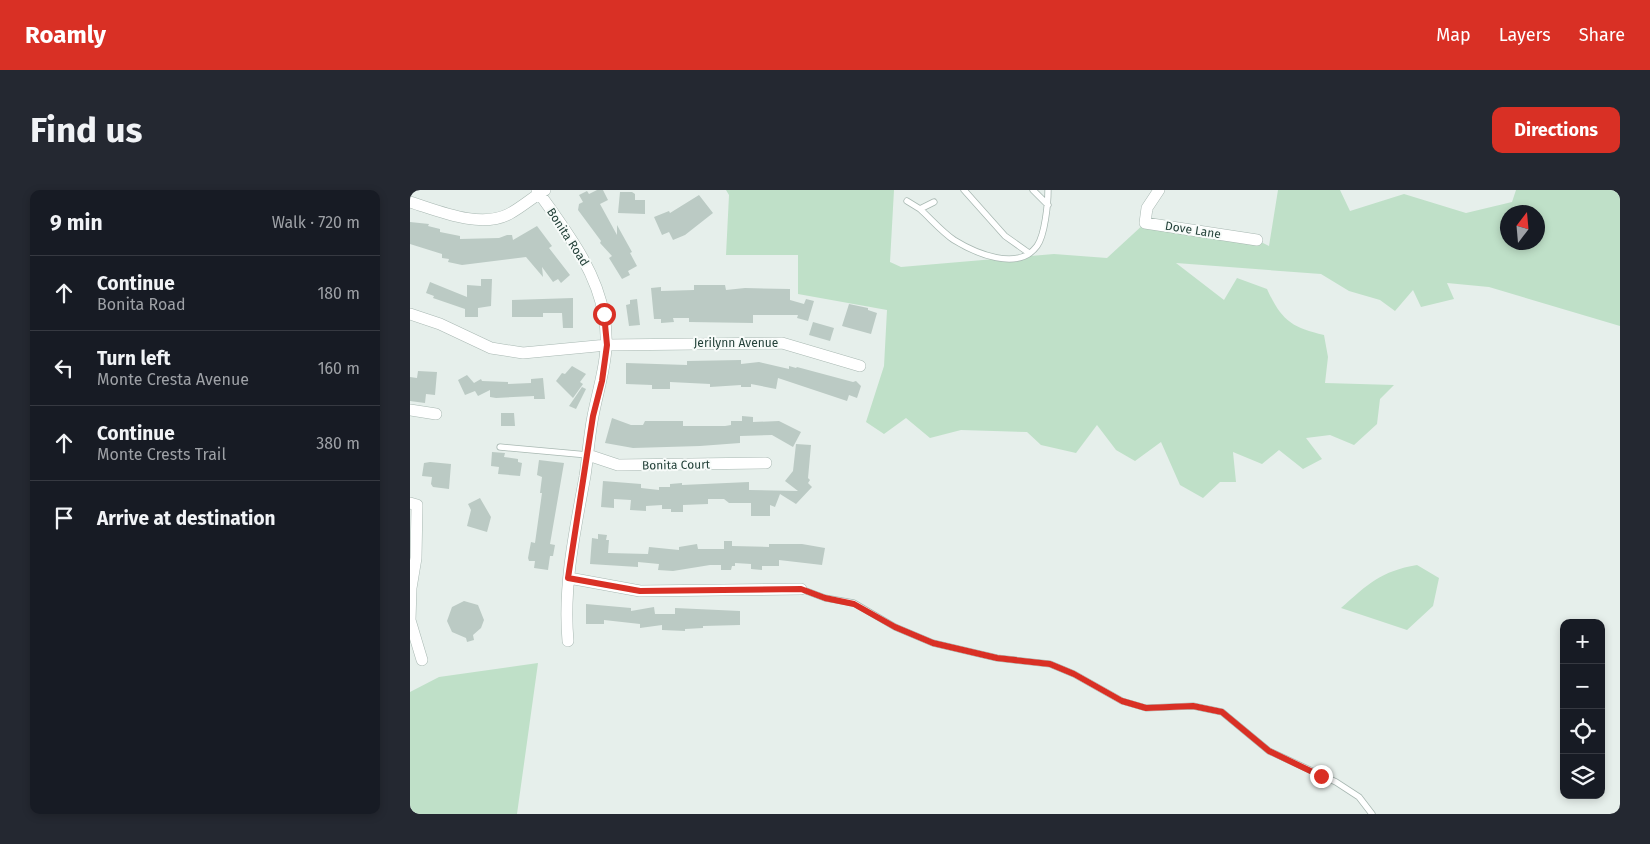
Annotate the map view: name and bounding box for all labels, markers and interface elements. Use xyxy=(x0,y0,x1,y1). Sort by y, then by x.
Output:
text: Roamly xyxy=(25,21,106,49)
text: Map xyxy=(1436,24,1471,46)
text: Layers xyxy=(1499,24,1551,46)
text: Share xyxy=(1579,24,1625,46)
button: Directions xyxy=(1492,107,1620,153)
text: Find us xyxy=(30,109,142,151)
street label: Bonita Road xyxy=(544,205,592,269)
north arrow xyxy=(1500,205,1545,250)
text: 9 min xyxy=(50,210,103,236)
text: Walk · 720 m xyxy=(272,213,360,232)
street label: Dove Lane xyxy=(1164,219,1222,241)
text: Continue xyxy=(97,272,175,295)
icon: ahead xyxy=(50,279,78,307)
text: 180 m xyxy=(317,284,360,303)
text: Bonita Road xyxy=(97,295,185,314)
route start xyxy=(593,303,616,326)
street label: Jerilynn Avenue xyxy=(694,336,778,350)
text: Turn left xyxy=(97,347,171,370)
icon: left xyxy=(50,354,78,382)
text: 160 m xyxy=(318,359,360,378)
text: Monte Cresta Avenue xyxy=(97,370,249,389)
text: Continue xyxy=(97,422,175,445)
icon: ahead xyxy=(50,429,78,457)
text: 380 m xyxy=(316,434,360,453)
text: Monte Crests Trail xyxy=(97,445,226,464)
street label: Bonita Court xyxy=(642,457,711,473)
icon: arrive xyxy=(50,504,78,532)
text: Arrive at destination xyxy=(97,507,276,530)
map controls xyxy=(1560,619,1605,799)
button: + xyxy=(1560,619,1605,664)
button: − xyxy=(1560,664,1605,709)
button: locate xyxy=(1560,709,1605,754)
button: layers xyxy=(1560,754,1605,799)
route end xyxy=(1310,765,1333,788)

